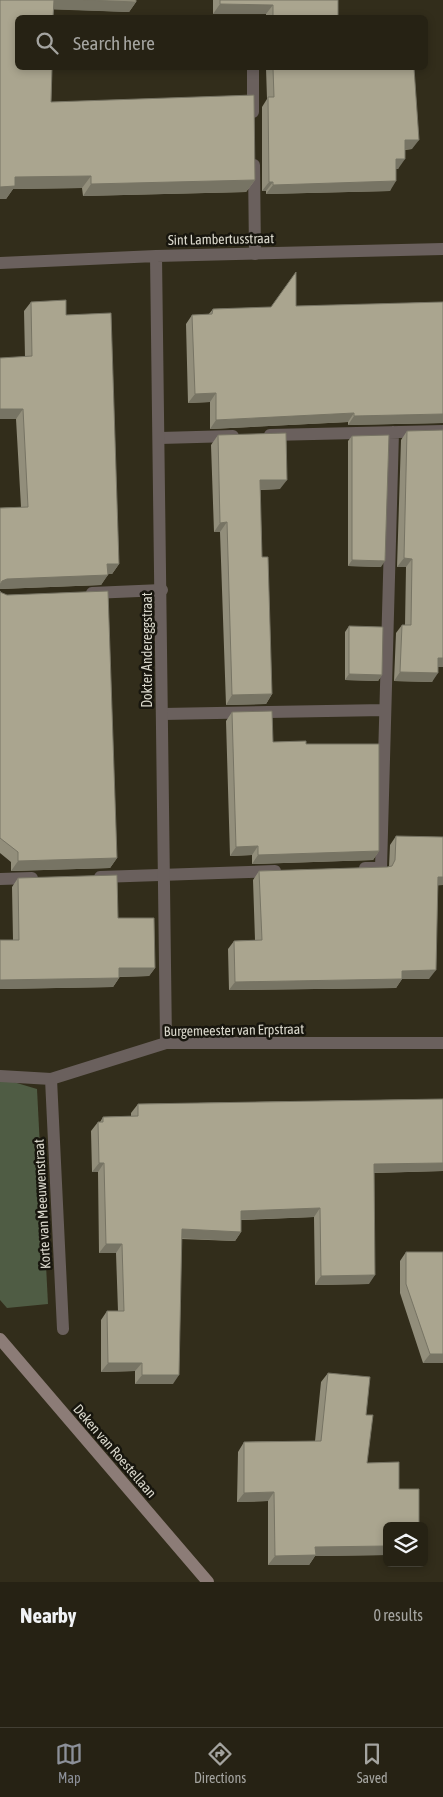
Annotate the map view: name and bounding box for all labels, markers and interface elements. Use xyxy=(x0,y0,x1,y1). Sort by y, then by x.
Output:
search box xyxy=(15,15,428,70)
icon: search xyxy=(33,29,61,57)
text: Search here xyxy=(73,32,155,54)
street label: Sint Lambertusstraat xyxy=(168,230,274,248)
street label: Dokter Andereggstraat xyxy=(139,592,155,708)
street label: Burgemeester van Erpstraat xyxy=(164,1021,304,1039)
street label: Korte van Meeuwenstraat xyxy=(31,1139,53,1269)
street label: Deken van Roestellaan xyxy=(70,1401,160,1501)
map controls xyxy=(383,1522,428,1567)
button: layers xyxy=(383,1522,428,1567)
text: Nearby xyxy=(20,1603,76,1627)
text: 0 results xyxy=(373,1606,423,1624)
tab: Map xyxy=(55,1740,83,1786)
tab: Directions xyxy=(194,1740,246,1786)
tab: Saved xyxy=(357,1740,388,1786)

